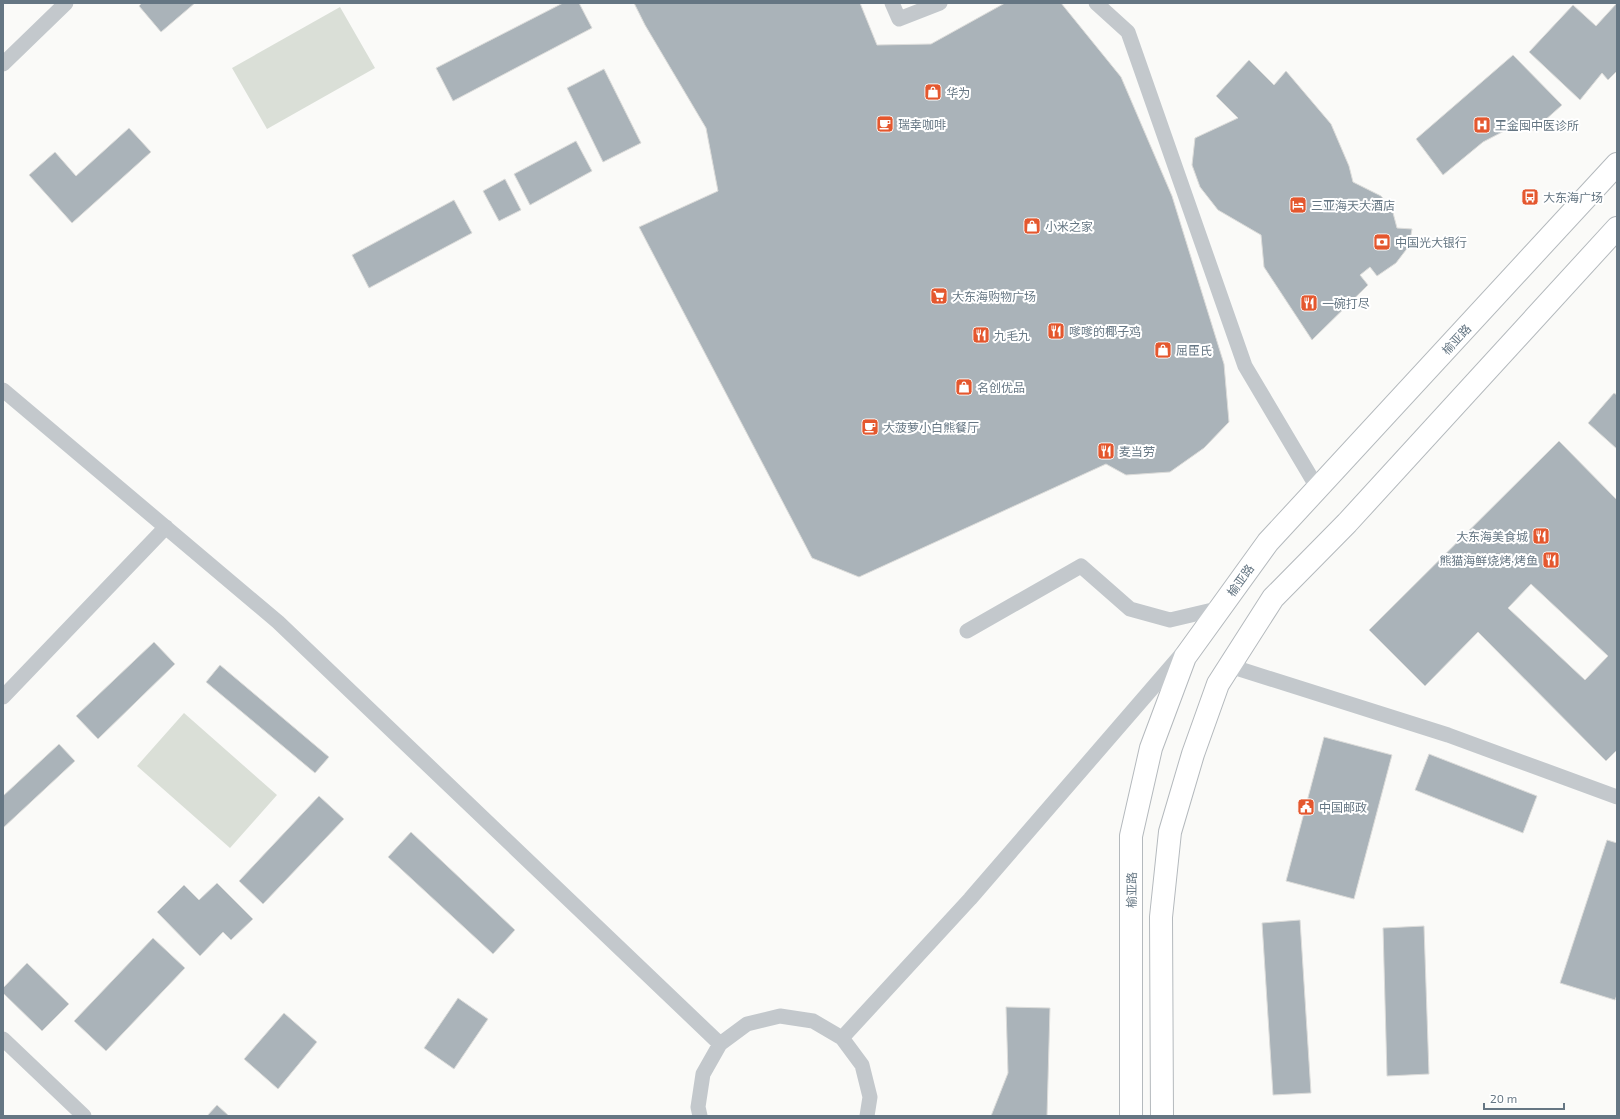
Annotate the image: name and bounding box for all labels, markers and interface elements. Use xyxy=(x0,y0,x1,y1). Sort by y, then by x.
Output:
shop icon: 华为 xyxy=(923,82,943,102)
place label: 华为 xyxy=(946,85,970,99)
cafe icon: 瑞幸咖啡 xyxy=(875,114,895,134)
hospital icon: 王金囤中医诊所 xyxy=(1472,115,1492,135)
place label: 瑞幸咖啡 xyxy=(898,117,946,131)
place label: 王金囤中医诊所 xyxy=(1495,118,1579,132)
bus stop icon: 大东海广场 xyxy=(1520,187,1540,207)
place label: 大东海广场 xyxy=(1543,190,1603,204)
hotel icon: 三亚海天大酒店 xyxy=(1288,195,1308,215)
place label: 三亚海天大酒店 xyxy=(1311,198,1395,212)
shop icon: 小米之家 xyxy=(1022,216,1042,236)
place label: 小米之家 xyxy=(1045,219,1093,233)
bank icon: 中国光大银行 xyxy=(1372,232,1392,252)
place label: 中国光大银行 xyxy=(1395,235,1467,249)
supermarket icon: 大东海购物广场 xyxy=(929,286,949,306)
place label: 大东海购物广场 xyxy=(952,289,1036,303)
restaurant icon: 一碗打尽 xyxy=(1299,293,1319,313)
place label: 一碗打尽 xyxy=(1322,296,1370,310)
restaurant icon: 嗲嗲的椰子鸡 xyxy=(1046,321,1066,341)
street label: 榆亚路 xyxy=(1439,321,1473,357)
place label: 嗲嗲的椰子鸡 xyxy=(1069,324,1141,338)
restaurant icon: 九毛九 xyxy=(971,325,991,345)
place label: 九毛九 xyxy=(994,328,1030,342)
shop icon: 屈臣氏 xyxy=(1153,340,1173,360)
place label: 屈臣氏 xyxy=(1176,343,1212,357)
shop icon: 名创优品 xyxy=(954,377,974,397)
place label: 名创优品 xyxy=(977,380,1025,394)
cafe icon: 大菠萝小白熊餐厅 xyxy=(860,417,880,437)
place label: 大菠萝小白熊餐厅 xyxy=(883,420,979,434)
restaurant icon: 麦当劳 xyxy=(1096,441,1116,461)
place label: 麦当劳 xyxy=(1119,444,1155,458)
restaurant icon: 大东海美食城 xyxy=(1531,526,1551,546)
place label: 大东海美食城 xyxy=(1456,529,1528,543)
restaurant icon: 熊猫海鲜烧烤·烤鱼 xyxy=(1541,550,1561,570)
place label: 熊猫海鲜烧烤·烤鱼 xyxy=(1439,553,1538,567)
street label: 榆亚路 xyxy=(1224,561,1256,599)
public building icon: 中国邮政 xyxy=(1296,797,1316,817)
place label: 中国邮政 xyxy=(1319,800,1367,814)
street label: 榆亚路 xyxy=(1124,872,1138,908)
scale bar xyxy=(1484,1085,1564,1111)
text: 20 m xyxy=(1490,1091,1517,1105)

